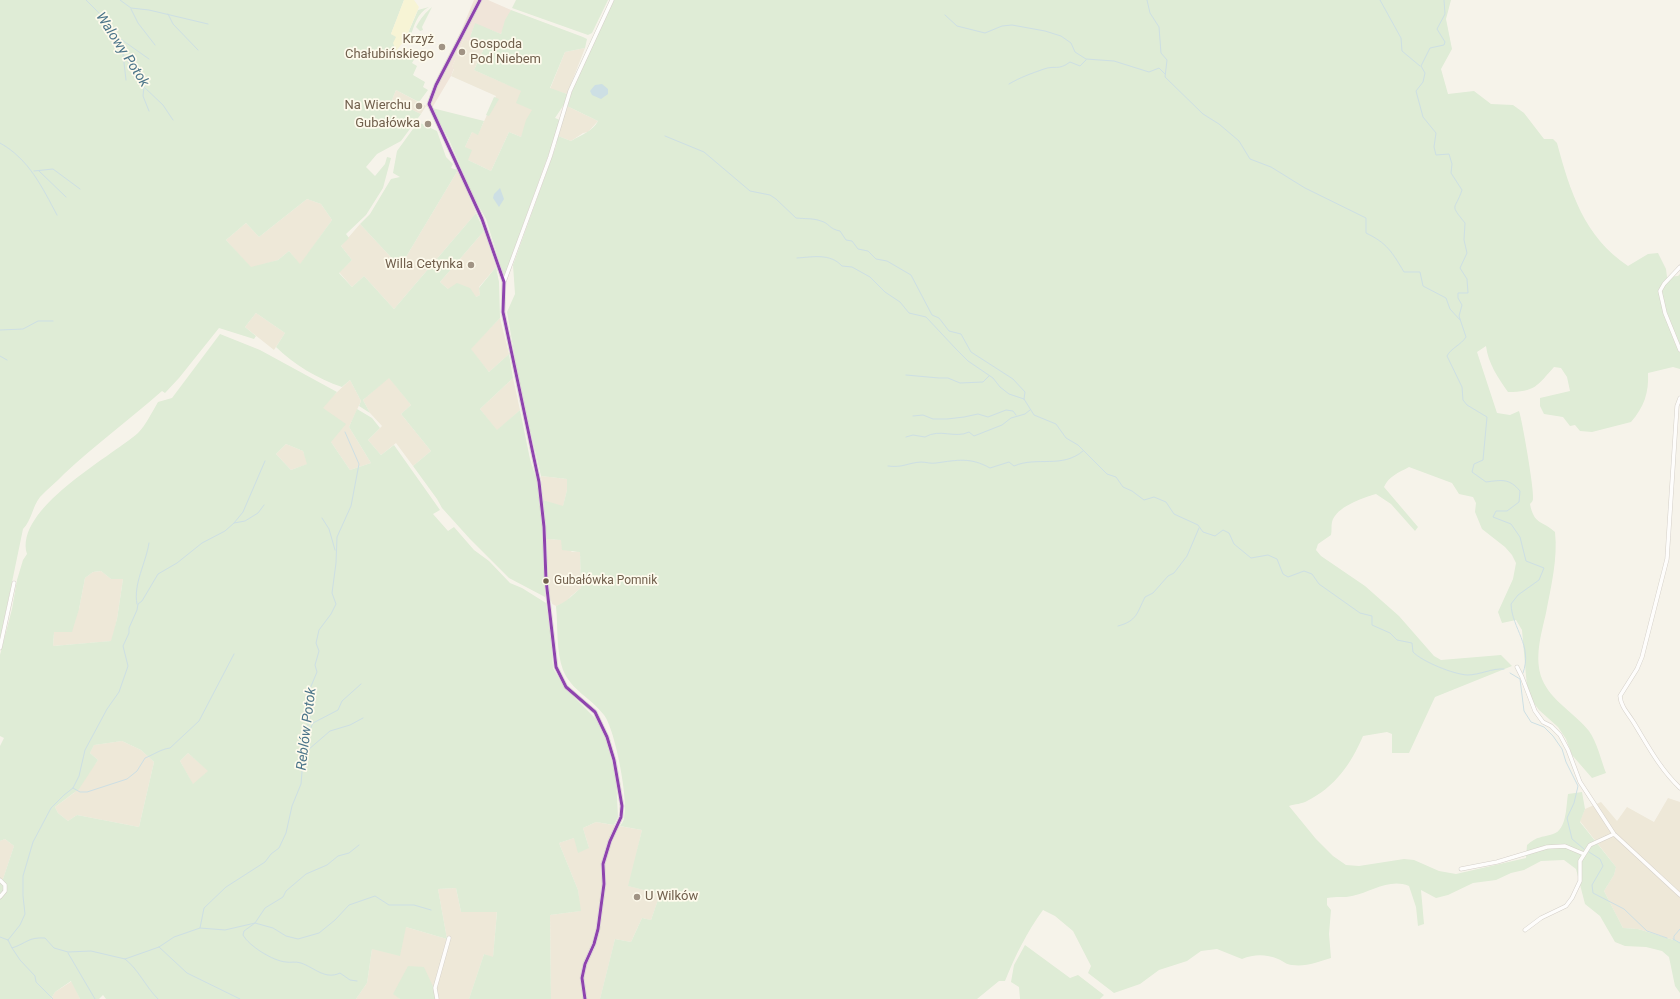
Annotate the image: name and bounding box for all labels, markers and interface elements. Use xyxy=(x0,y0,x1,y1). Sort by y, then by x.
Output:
water label: Walowy Potok xyxy=(92,10,152,90)
place label: Krzyż Chałubińskiego xyxy=(345,32,434,63)
place label: Gospoda Pod Niebem xyxy=(470,37,541,68)
marker: Krzyż Chałubińskiego xyxy=(437,42,447,52)
marker: Gospoda Pod Niebem xyxy=(457,47,467,57)
place label: Na Wierchu xyxy=(344,98,411,114)
marker: Na Wierchu xyxy=(414,101,424,111)
place label: Gubałówka xyxy=(355,116,420,132)
marker: Gubałówka xyxy=(423,119,433,129)
place label: Willa Cetynka xyxy=(385,257,463,273)
marker: Willa Cetynka xyxy=(466,260,476,270)
place label: Gubałówka Pomnik xyxy=(554,574,657,588)
marker: Gubałówka Pomnik xyxy=(541,576,551,586)
water label: Reblów Potok xyxy=(294,687,320,771)
place label: U Wilków xyxy=(645,889,698,905)
marker: U Wilków xyxy=(632,892,642,902)

